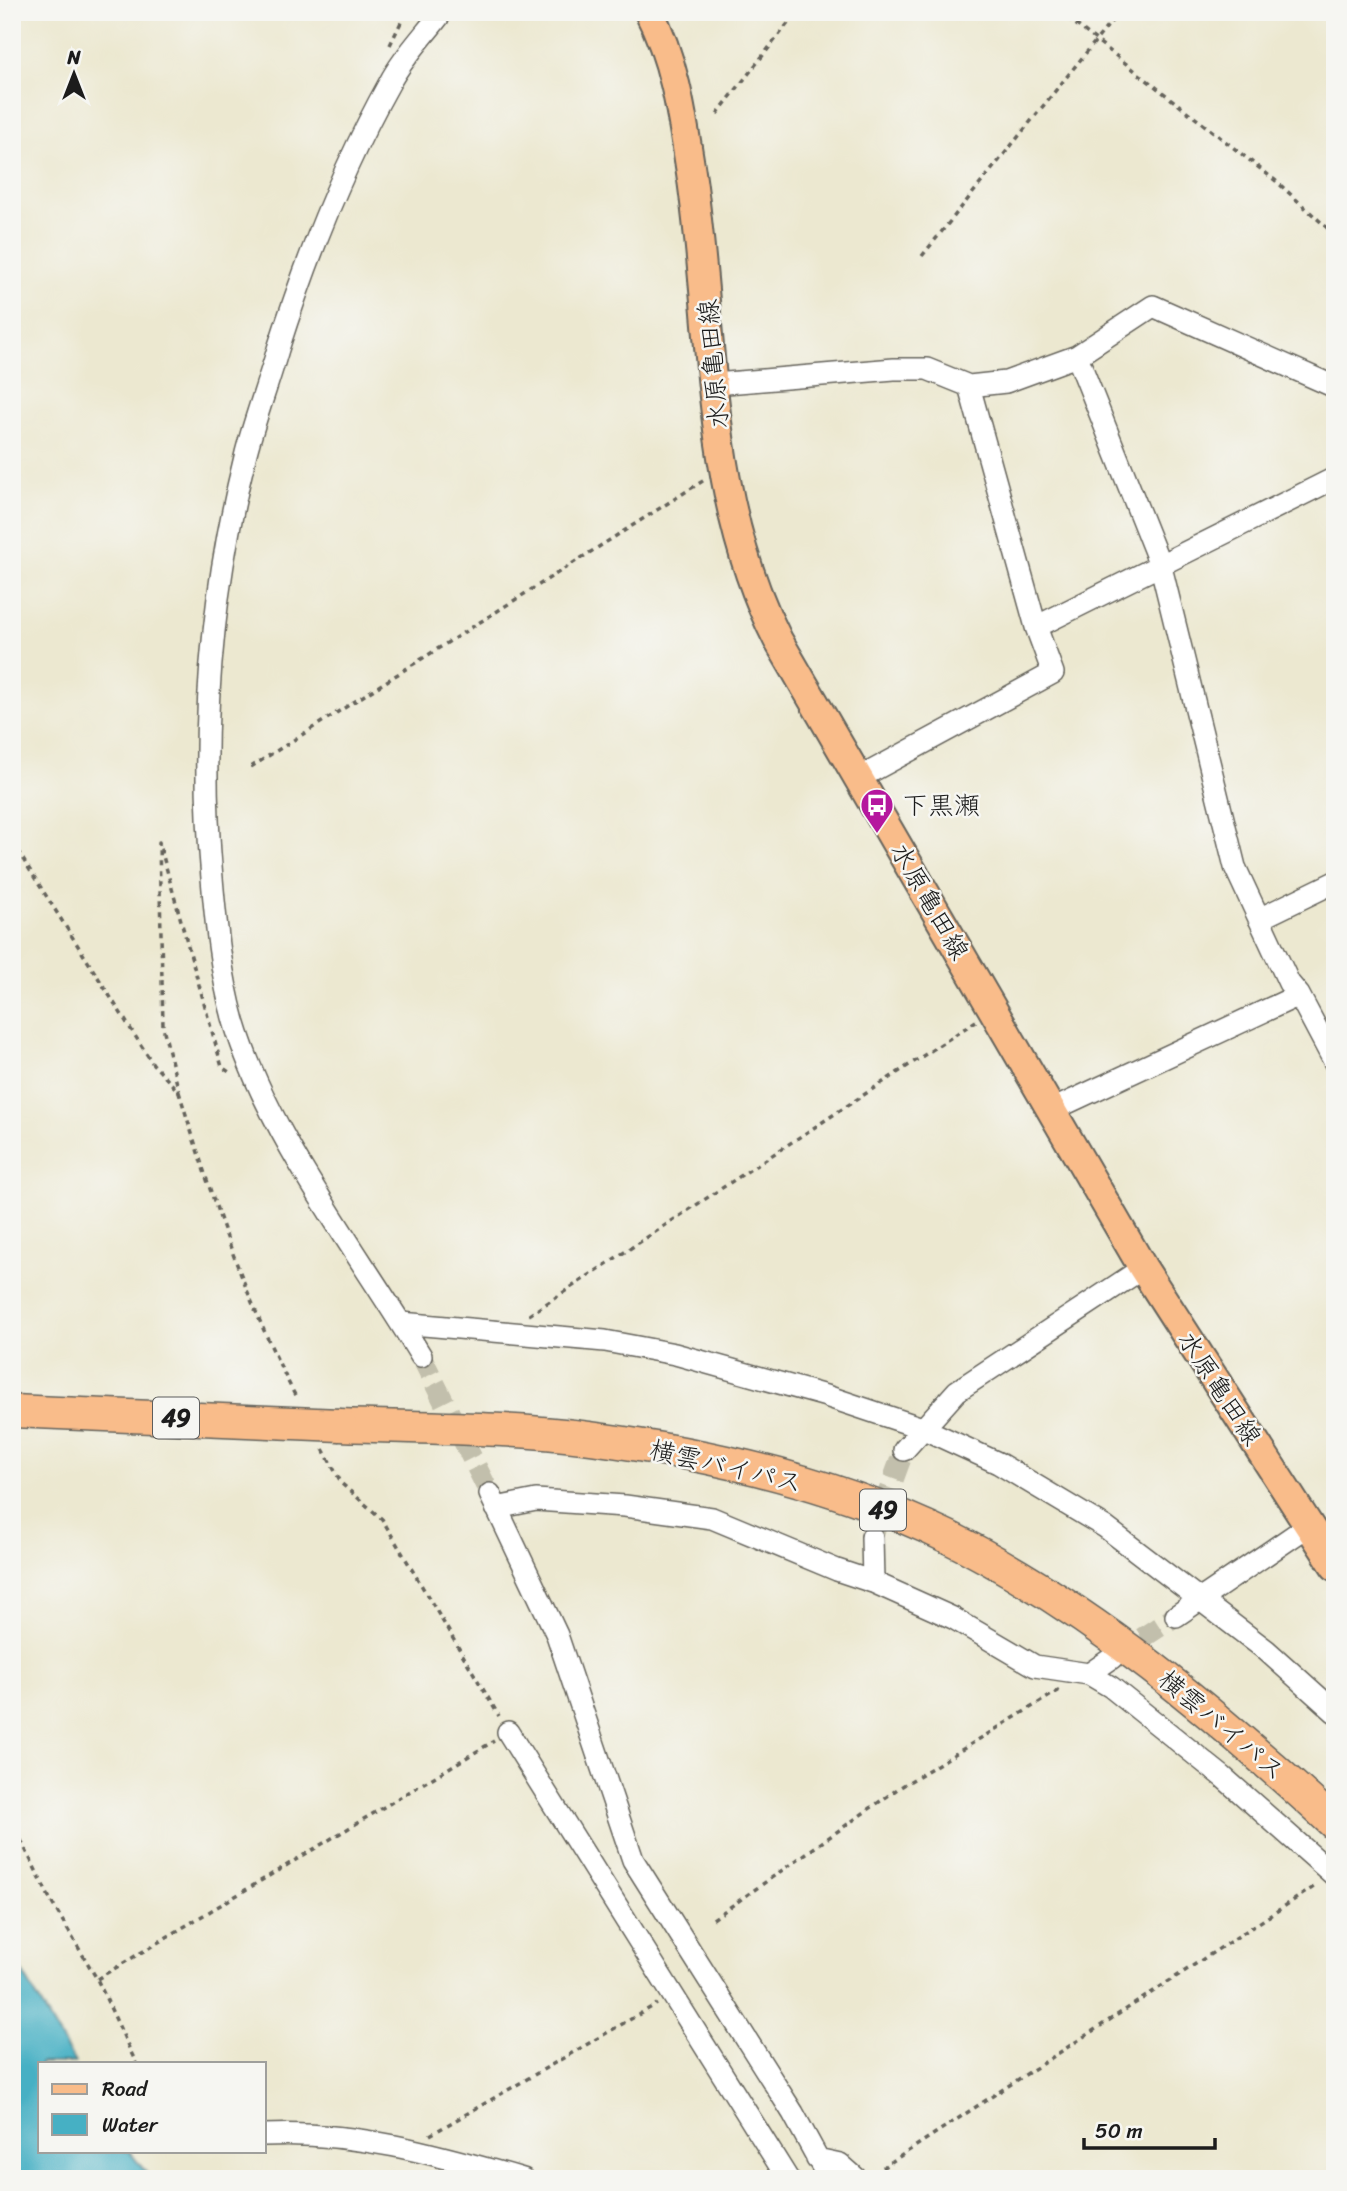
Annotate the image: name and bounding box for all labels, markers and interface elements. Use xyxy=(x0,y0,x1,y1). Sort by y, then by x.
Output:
north arrow xyxy=(38,38,108,108)
text: N xyxy=(66,41,81,74)
street label: 水原亀田線 xyxy=(684,297,742,431)
place label: 下黒瀬 xyxy=(902,782,980,828)
bus stop icon: 下黒瀬 xyxy=(858,786,896,835)
street label: 水原亀田線 xyxy=(878,833,982,969)
street label: 水原亀田線 xyxy=(1165,1321,1275,1455)
road number: 49 xyxy=(153,1398,199,1438)
street label: 横雲バイパス xyxy=(645,1426,807,1506)
road number: 49 xyxy=(860,1490,906,1530)
street label: 横雲バイパス xyxy=(1148,1657,1296,1793)
legend xyxy=(38,2062,266,2152)
text: Road xyxy=(102,2070,149,2108)
text: Water xyxy=(102,2106,159,2144)
scale bar xyxy=(1084,2107,1216,2151)
text: 50 m xyxy=(1095,2112,1143,2150)

